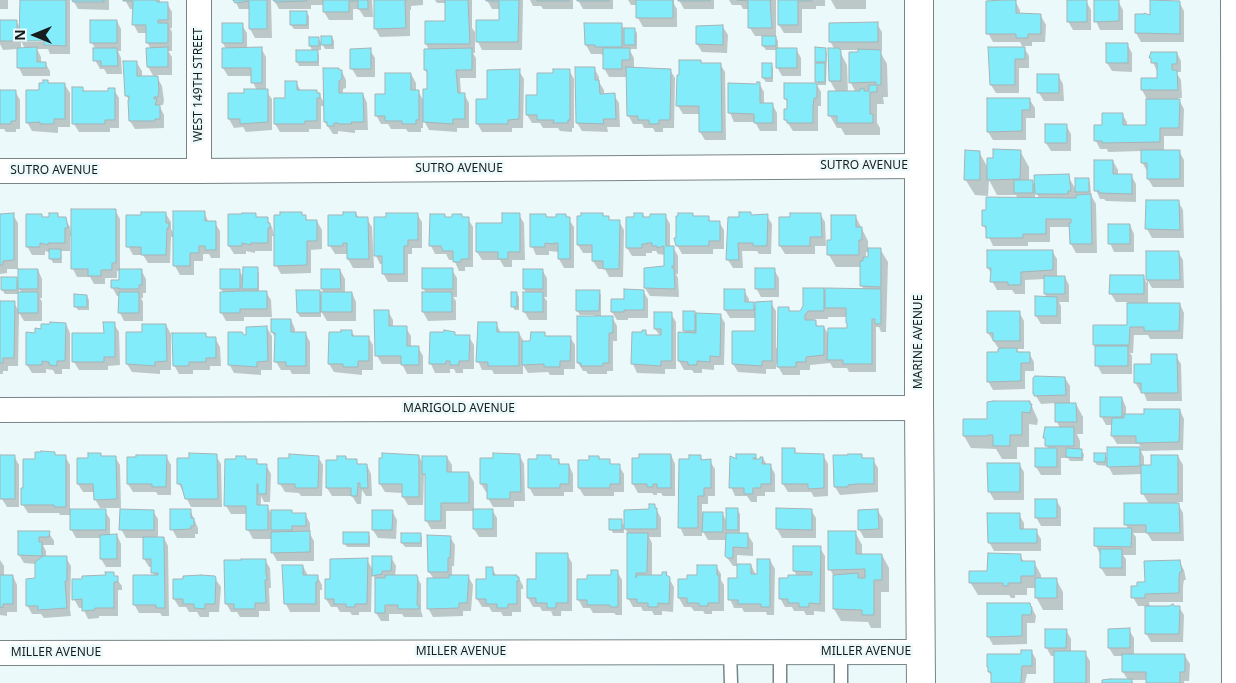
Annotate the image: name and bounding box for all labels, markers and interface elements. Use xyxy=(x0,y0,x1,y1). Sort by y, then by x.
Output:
north arrow xyxy=(10,10,60,60)
street label: WEST 149TH STREET xyxy=(192,28,206,142)
text: N xyxy=(10,29,29,41)
street label: SUTRO AVENUE xyxy=(820,159,908,173)
street label: SUTRO AVENUE xyxy=(415,162,503,176)
street label: SUTRO AVENUE xyxy=(10,164,98,178)
street label: MARINE AVENUE xyxy=(912,295,926,389)
street label: MARIGOLD AVENUE xyxy=(403,402,515,416)
street label: MILLER AVENUE xyxy=(416,645,506,659)
street label: MILLER AVENUE xyxy=(821,645,911,659)
street label: MILLER AVENUE xyxy=(11,646,101,660)

